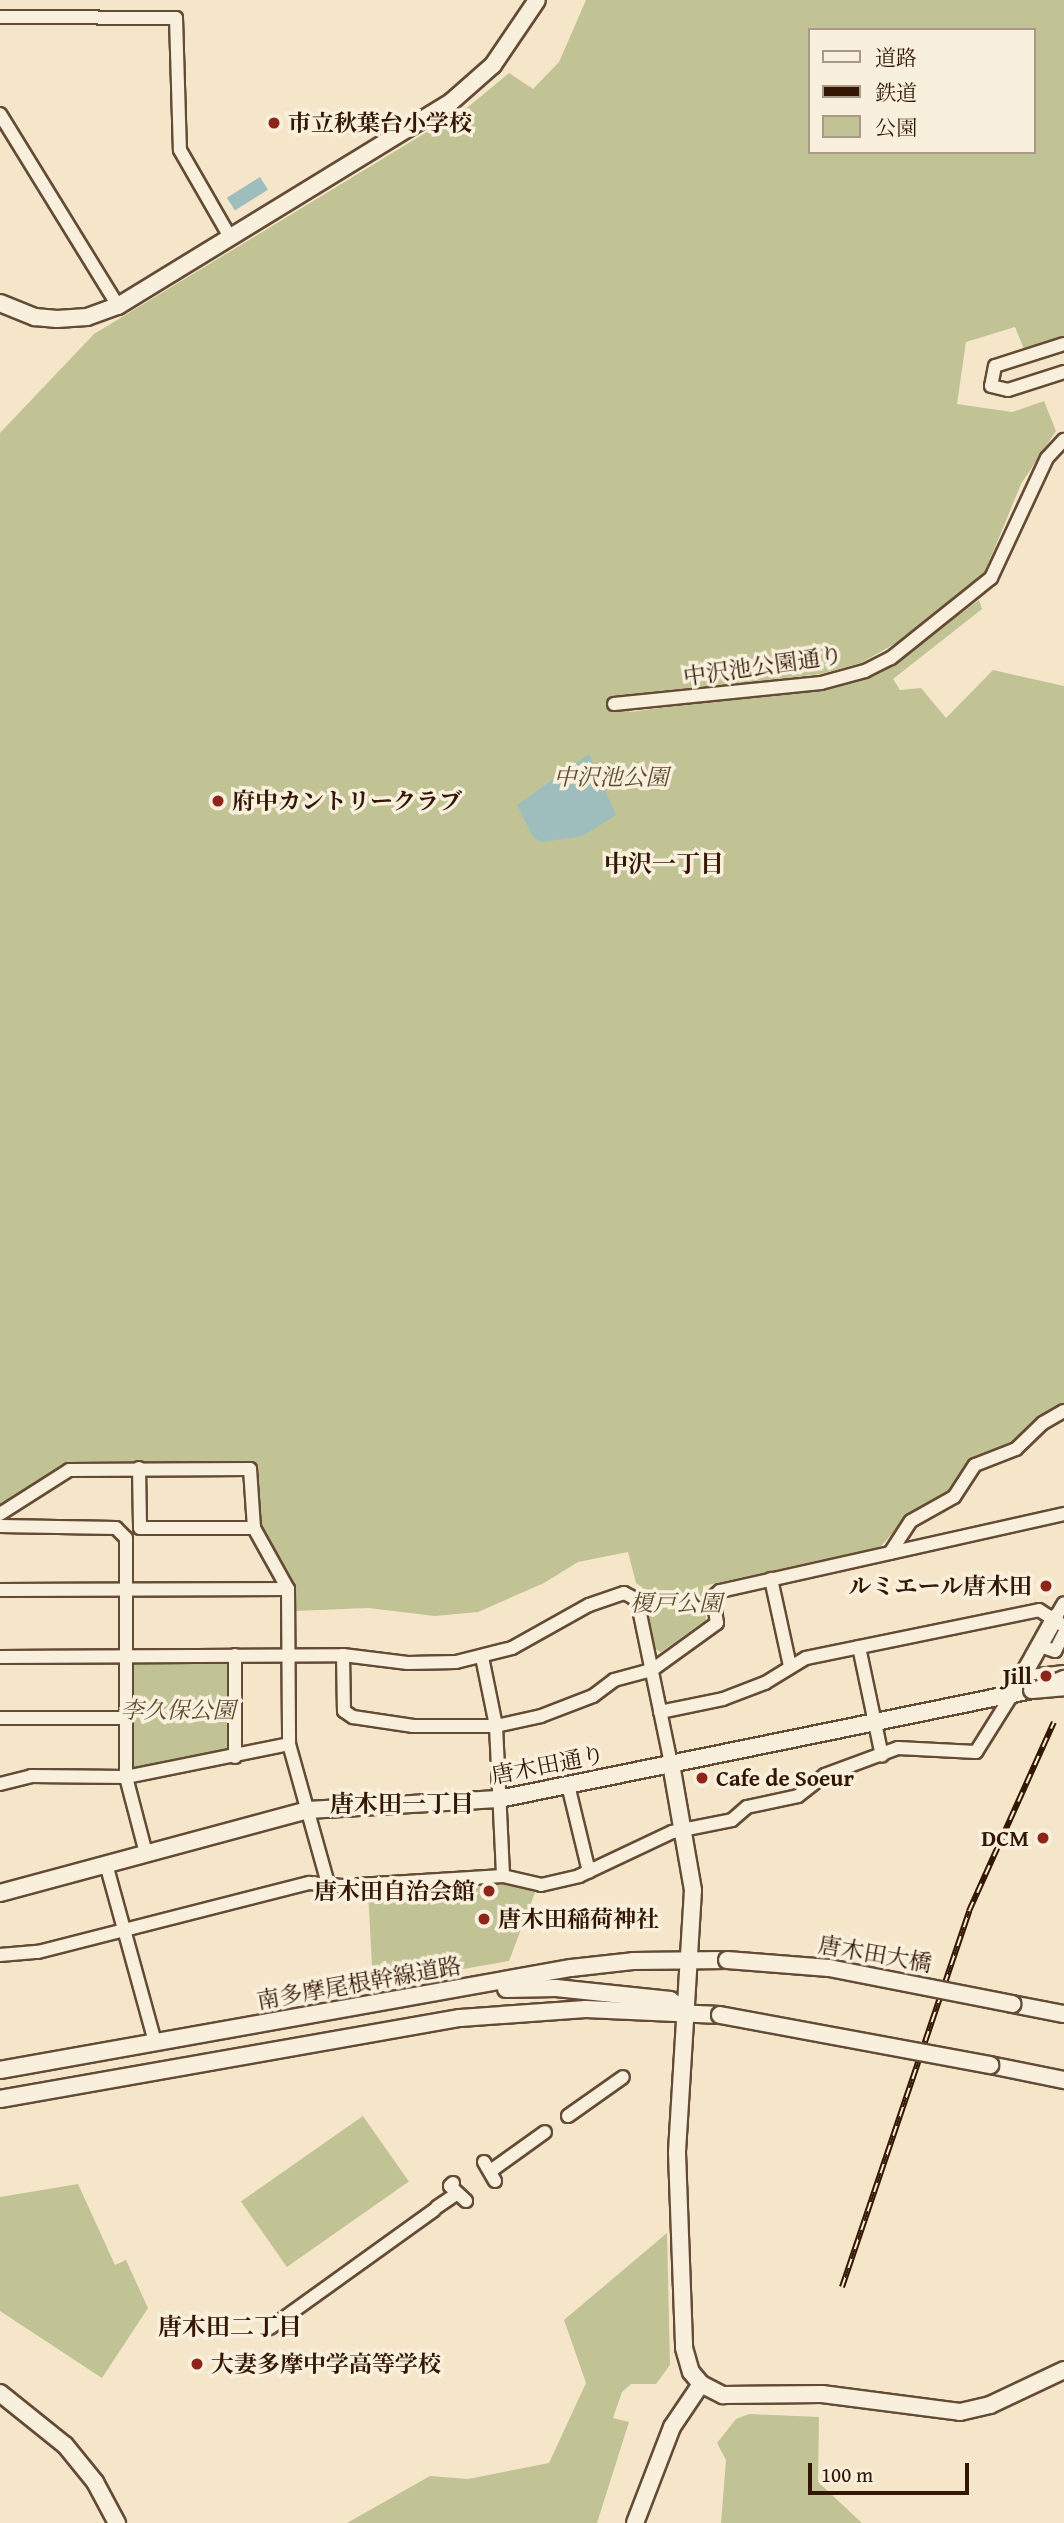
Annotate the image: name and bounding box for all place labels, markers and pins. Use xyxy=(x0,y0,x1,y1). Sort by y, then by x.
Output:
place label: 市立秋葉台小学校 xyxy=(288,109,472,137)
marker: 市立秋葉台小学校 xyxy=(266,115,282,131)
place label: 府中カントリークラブ xyxy=(232,787,462,815)
marker: 府中カントリークラブ xyxy=(210,793,226,809)
place label: ルミエール唐木田 xyxy=(848,1572,1032,1600)
marker: ルミエール唐木田 xyxy=(1038,1578,1054,1594)
place label: Jill xyxy=(1003,1662,1032,1690)
marker: Jill xyxy=(1038,1668,1054,1684)
place label: Cafe de Soeur xyxy=(716,1764,854,1792)
marker: Cafe de Soeur xyxy=(694,1770,710,1786)
place label: DCM xyxy=(981,1824,1029,1852)
marker: DCM xyxy=(1035,1830,1051,1846)
place label: 唐木田自治会館 xyxy=(314,1877,475,1905)
marker: 唐木田自治会館 xyxy=(481,1883,497,1899)
place label: 唐木田稲荷神社 xyxy=(498,1905,659,1933)
marker: 唐木田稲荷神社 xyxy=(476,1911,492,1927)
place label: 大妻多摩中学高等学校 xyxy=(211,2350,441,2378)
marker: 大妻多摩中学高等学校 xyxy=(189,2356,205,2372)

